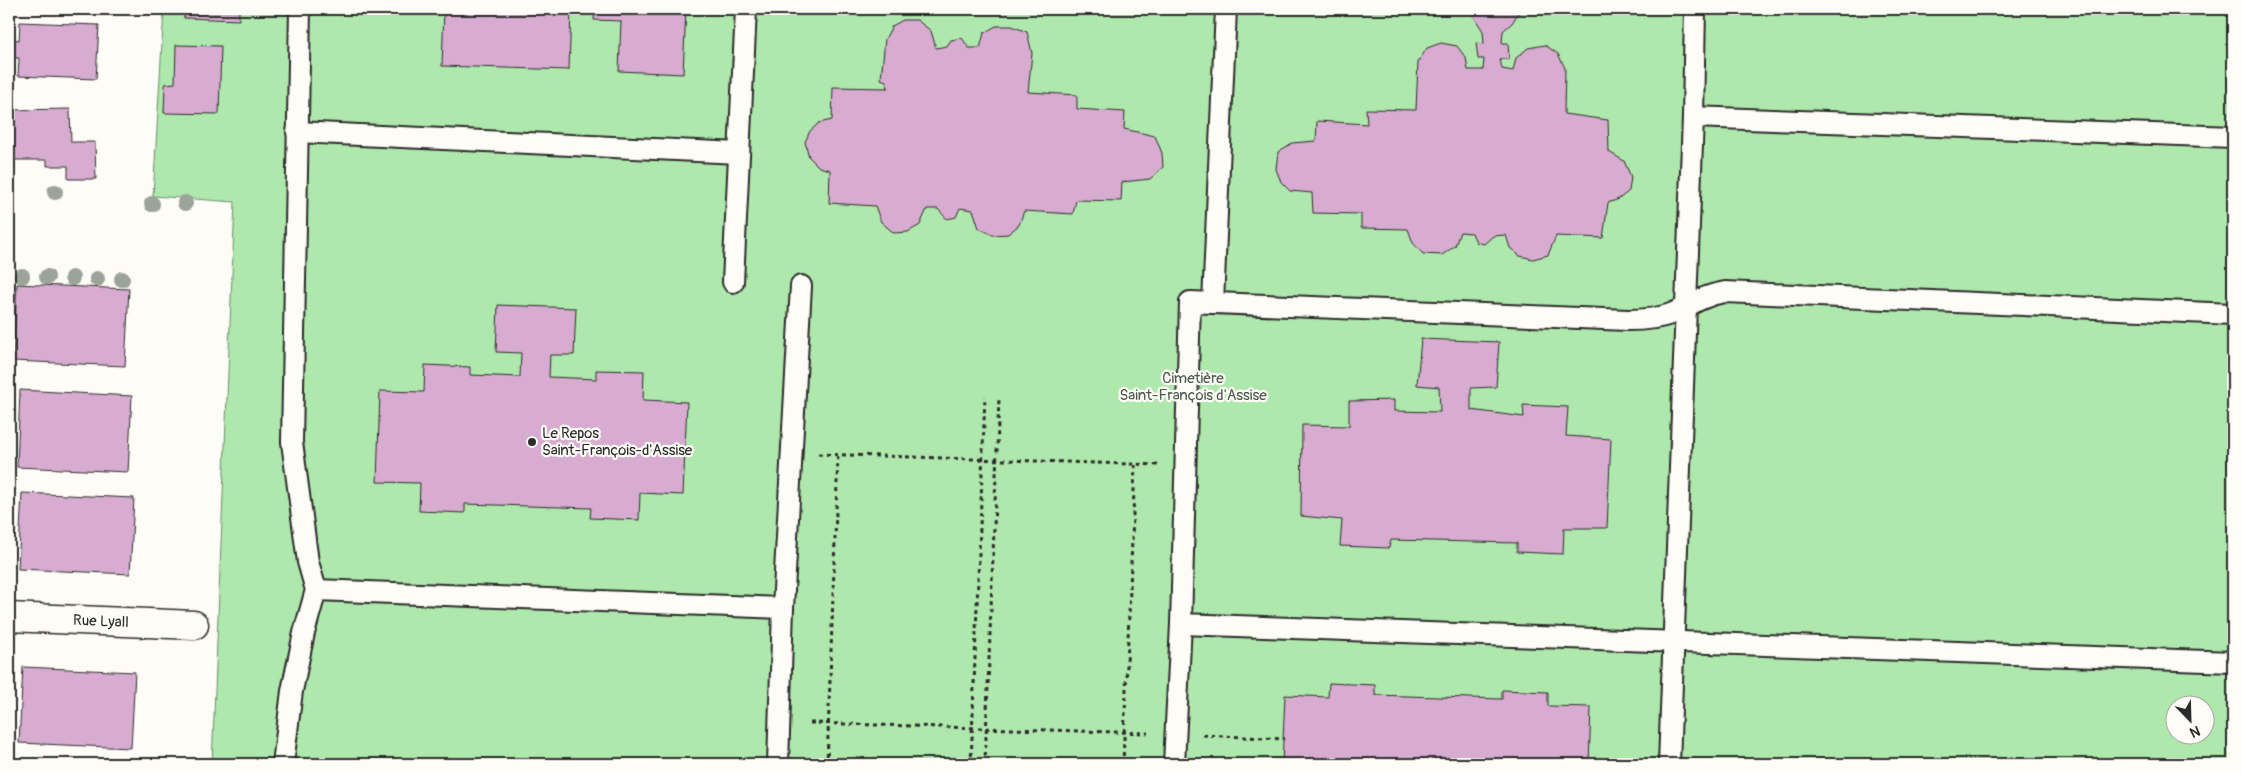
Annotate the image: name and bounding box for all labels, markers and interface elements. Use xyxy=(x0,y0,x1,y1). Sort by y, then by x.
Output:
park label: Cimetière Saint-François d'Assise xyxy=(1119,369,1267,405)
place label: Le Repos Saint-François-d'Assise xyxy=(542,424,693,460)
marker: Le Repos Saint-François-d'Assise xyxy=(526,436,538,448)
street label: Rue Lyall xyxy=(73,610,129,632)
north arrow xyxy=(2164,696,2214,746)
text: N xyxy=(2187,722,2203,741)

